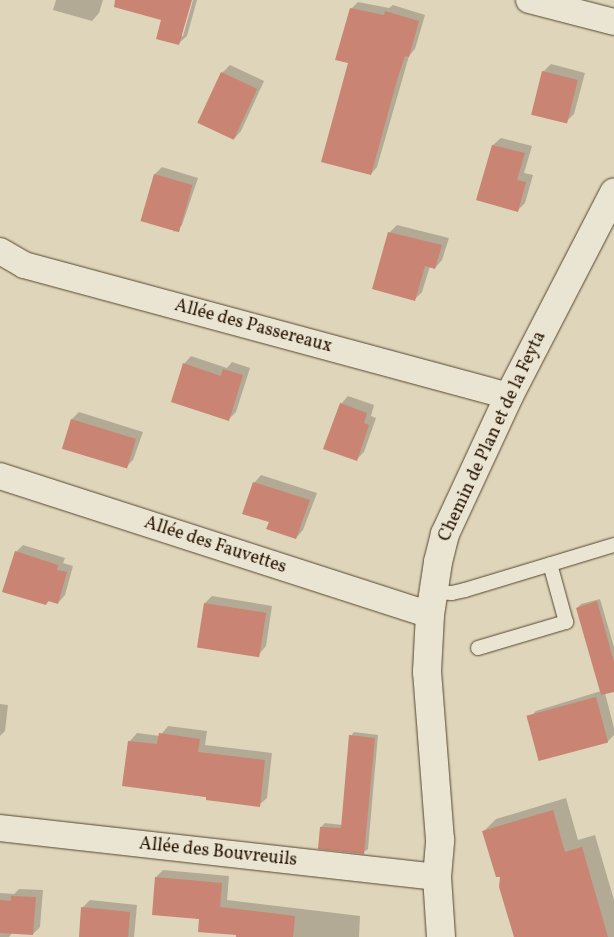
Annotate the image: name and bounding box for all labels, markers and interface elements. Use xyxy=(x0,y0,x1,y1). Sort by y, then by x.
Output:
street label: Allée des Passereaux xyxy=(172,296,334,358)
street label: Chemin de Plan et de la Feyta xyxy=(435,328,551,546)
street label: Allée des Fauvettes xyxy=(141,513,289,579)
street label: Allée des Bouvreuils xyxy=(138,834,298,872)

